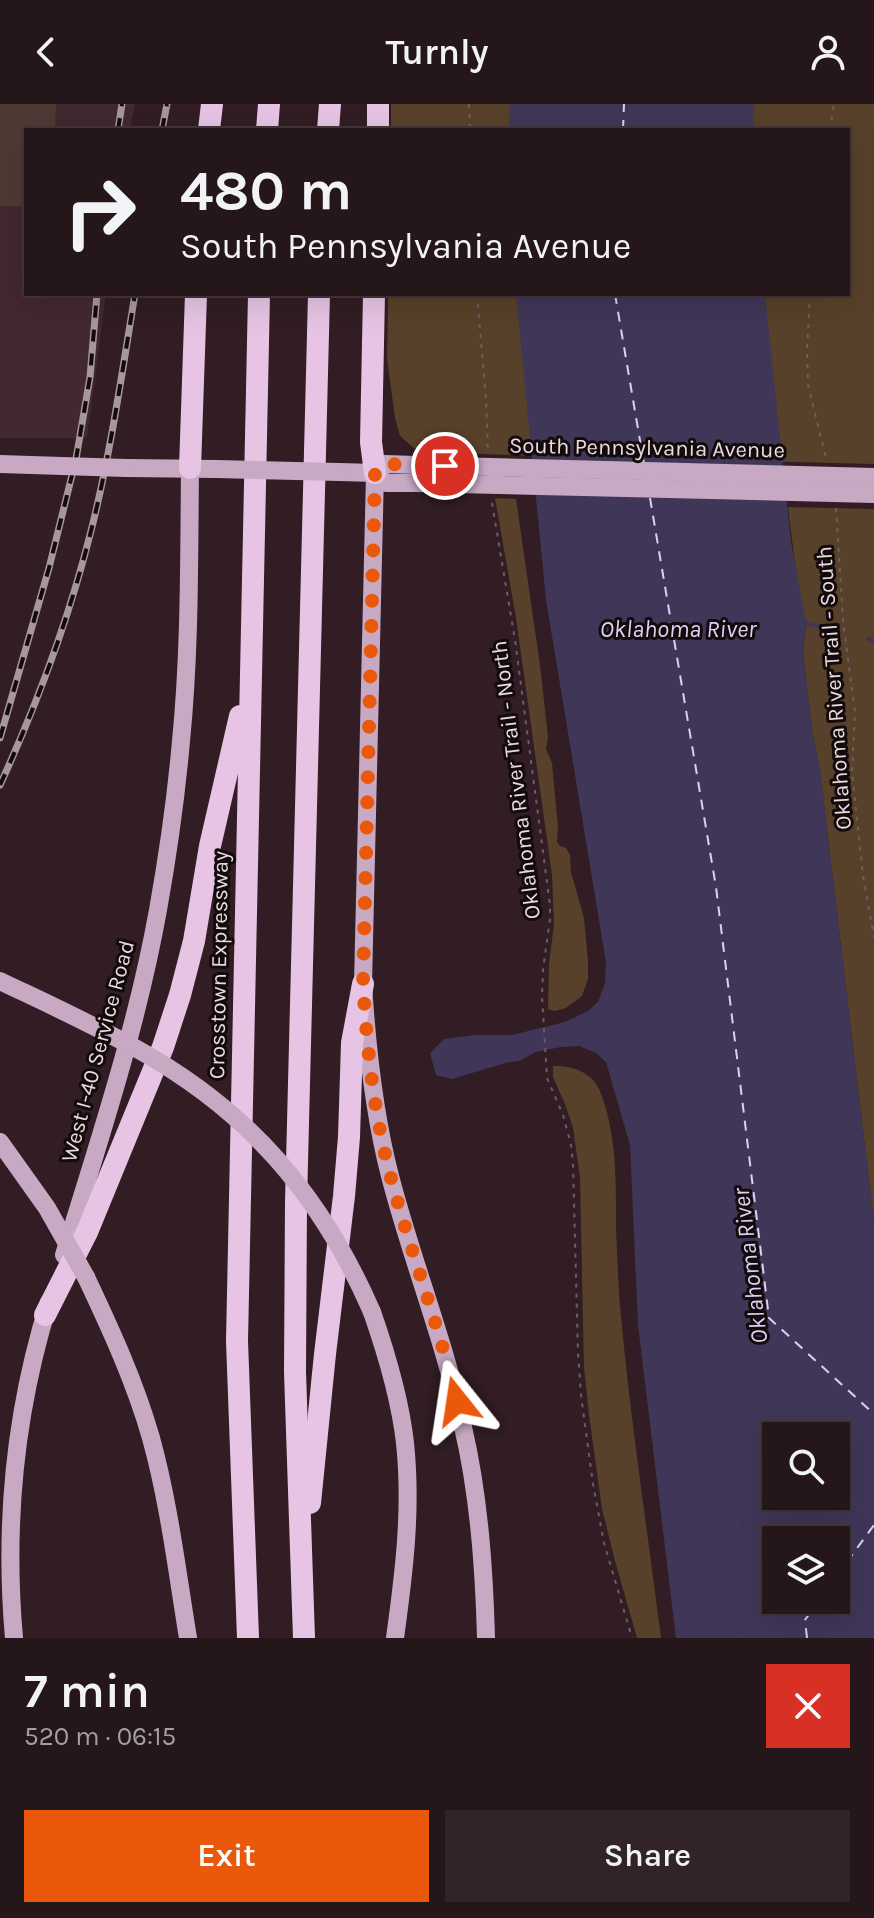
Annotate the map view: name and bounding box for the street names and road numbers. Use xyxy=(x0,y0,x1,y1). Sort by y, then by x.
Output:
street label: South Pennsylvania Avenue xyxy=(509,433,785,463)
street label: Oklahoma River Trail - South xyxy=(811,545,857,831)
street label: Oklahoma River Trail - North xyxy=(486,639,546,921)
street label: Crosstown Expressway xyxy=(204,851,234,1079)
street label: West I-40 Service Road xyxy=(56,938,140,1165)

